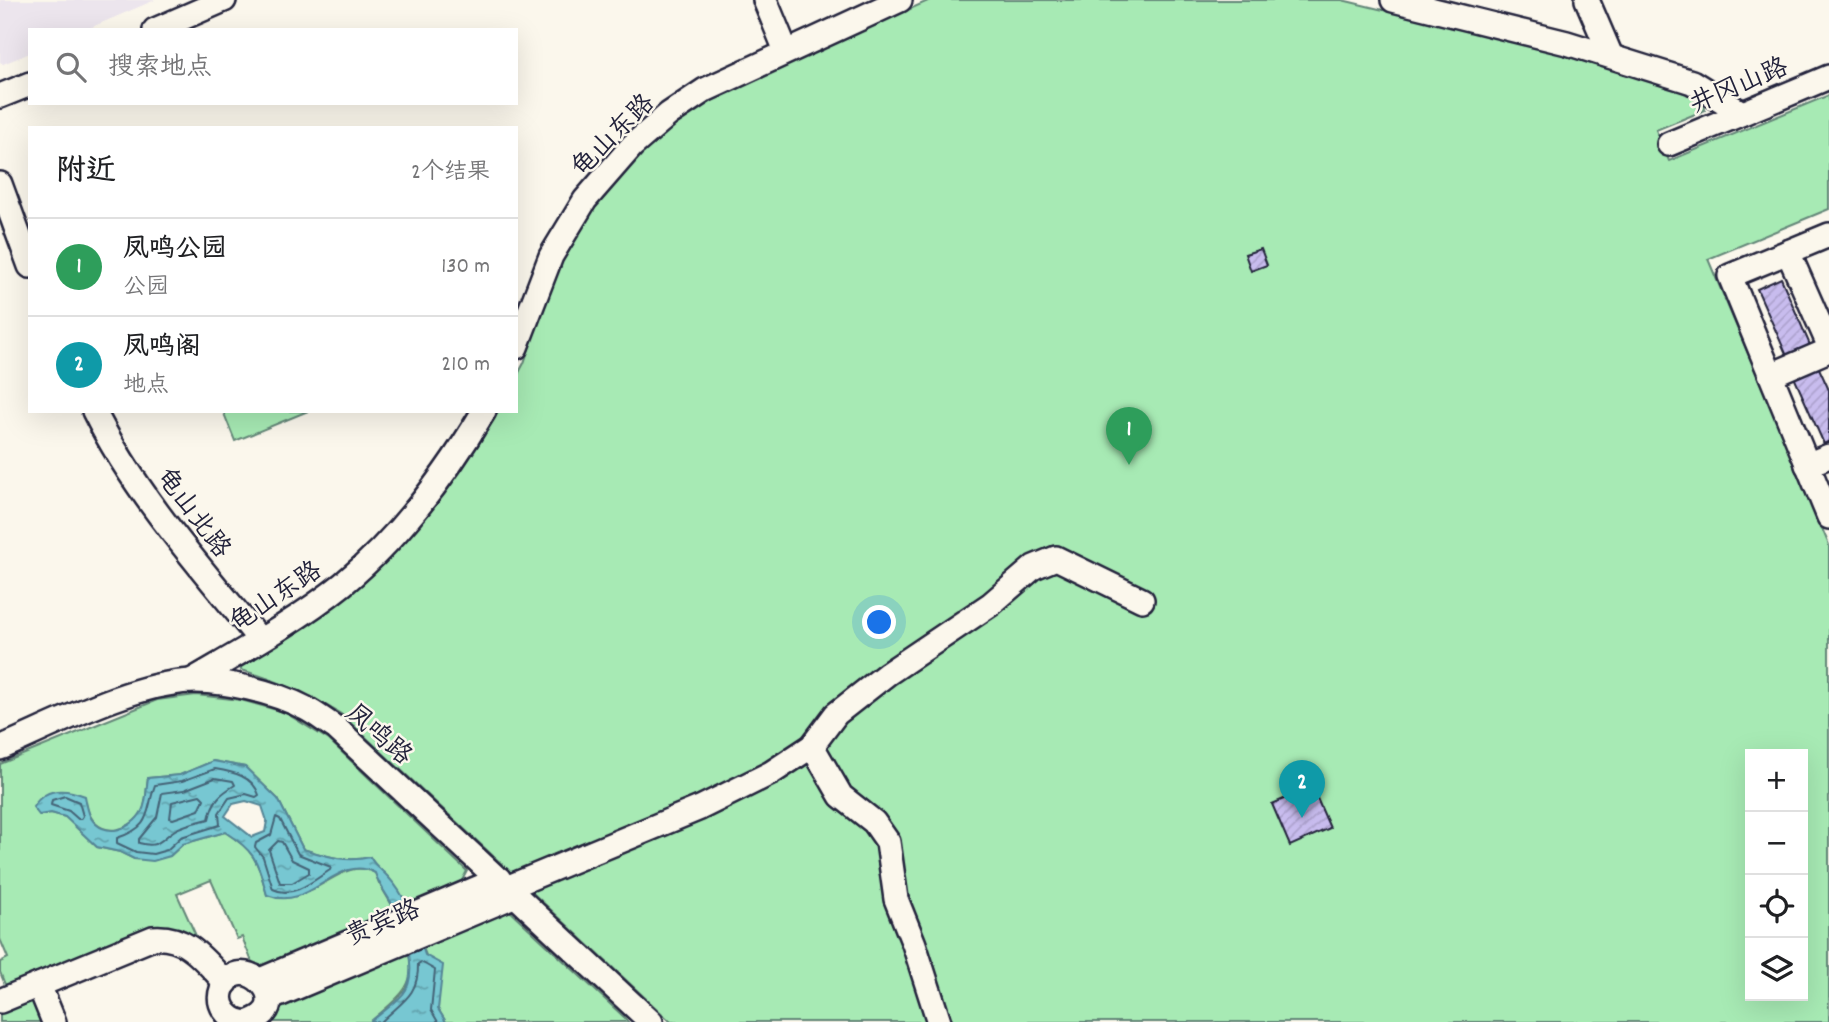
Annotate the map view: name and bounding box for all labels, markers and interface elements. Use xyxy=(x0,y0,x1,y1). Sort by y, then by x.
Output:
search box xyxy=(28,28,518,105)
icon: search xyxy=(52,48,90,86)
text: 搜索地点 xyxy=(108,50,212,87)
street label: 井冈山路 xyxy=(1684,50,1794,125)
street label: 龟山东路 xyxy=(565,87,664,186)
text: 附近 xyxy=(56,152,116,195)
text: 2个结果 xyxy=(411,157,490,190)
text: 凤鸣公园 xyxy=(123,232,227,269)
text: 1 xyxy=(76,251,82,284)
text: 130 m xyxy=(441,251,490,284)
text: 公园 xyxy=(123,272,169,305)
text: 凤鸣阁 xyxy=(123,330,201,367)
text: 2 xyxy=(74,349,84,382)
text: 210 m xyxy=(441,349,490,382)
text: 地点 xyxy=(123,370,169,403)
pin: 1 xyxy=(1106,407,1152,465)
street label: 龟山北路 xyxy=(146,461,238,567)
street label: 龟山东路 xyxy=(223,553,330,642)
your location xyxy=(862,605,896,639)
street label: 凤鸣路 xyxy=(336,696,419,775)
map controls xyxy=(1745,749,1808,1001)
button: + xyxy=(1745,749,1808,812)
pin: 2 xyxy=(1279,760,1325,818)
button: − xyxy=(1745,812,1808,875)
button: locate xyxy=(1745,875,1808,938)
street label: 贵宾路 xyxy=(340,892,427,956)
button: layers xyxy=(1745,938,1808,1001)

